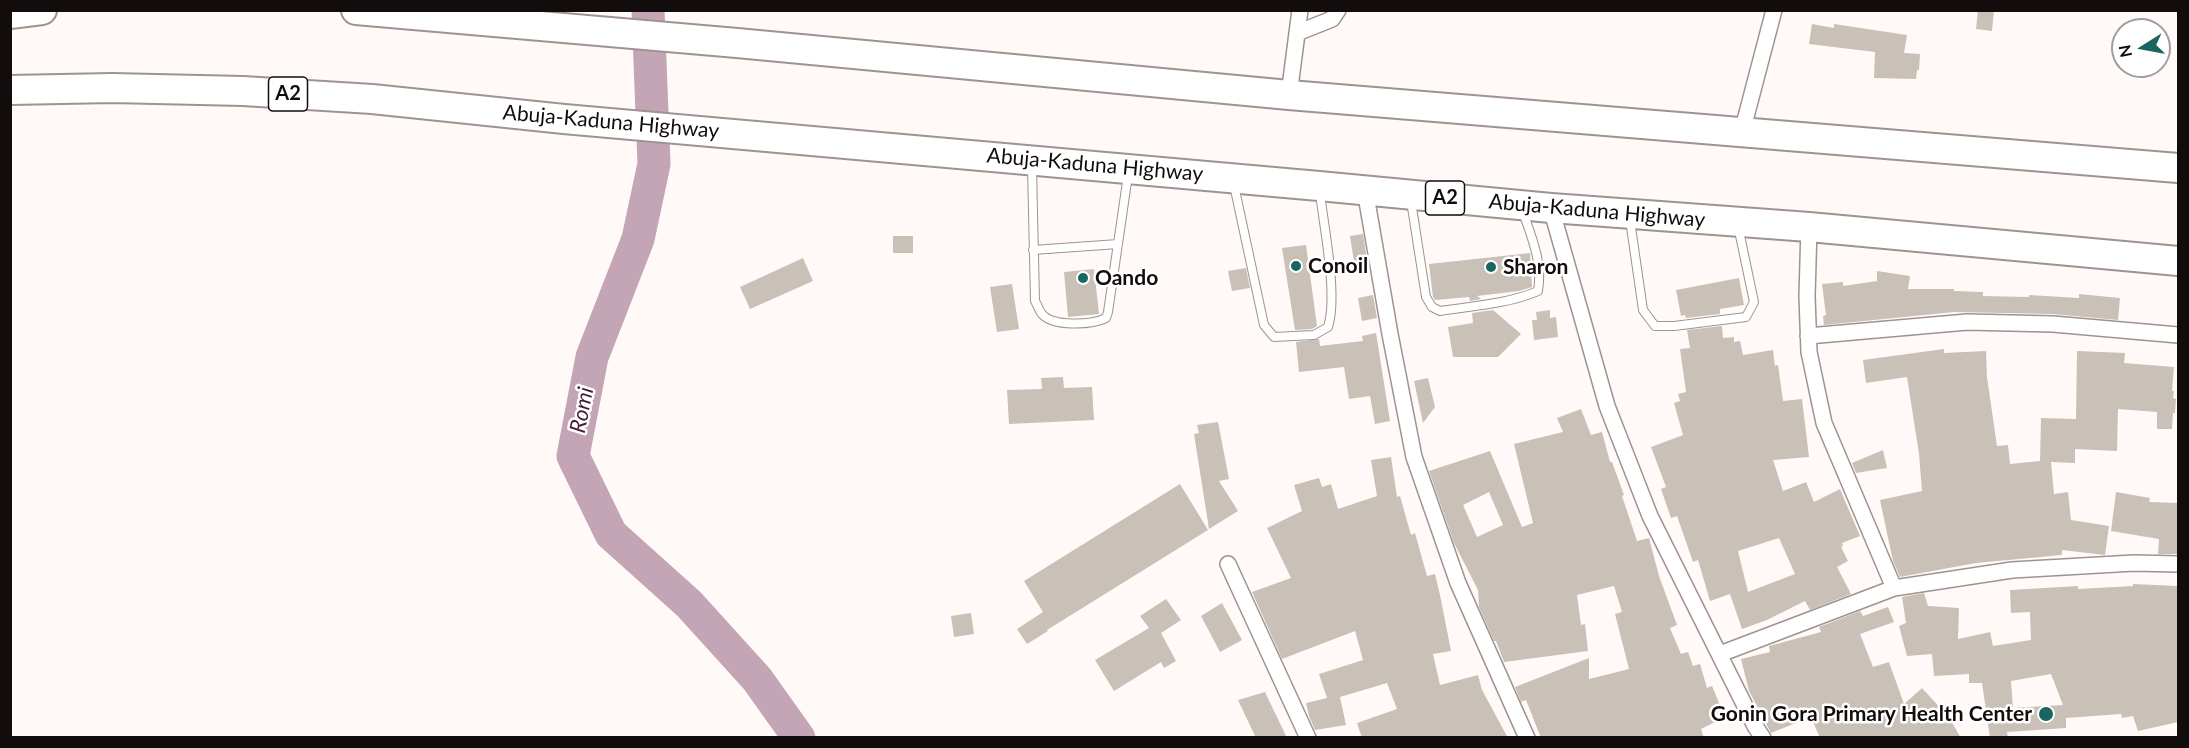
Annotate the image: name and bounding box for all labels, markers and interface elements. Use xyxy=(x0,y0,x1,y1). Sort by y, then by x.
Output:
north arrow xyxy=(2111,18,2171,78)
text: N xyxy=(2114,43,2135,59)
road number: A2 xyxy=(268,77,308,111)
street label: Abuja-Kaduna Highway xyxy=(502,100,720,144)
street label: Abuja-Kaduna Highway xyxy=(986,143,1204,187)
road number: A2 xyxy=(1426,181,1464,215)
street label: Abuja-Kaduna Highway xyxy=(1488,189,1706,233)
place label: Conoil xyxy=(1308,253,1368,279)
place label: Sharon xyxy=(1503,254,1568,280)
marker: Conoil xyxy=(1289,259,1303,273)
marker: Sharon xyxy=(1484,260,1498,274)
place label: Oando xyxy=(1095,265,1158,291)
marker: Oando xyxy=(1076,271,1090,285)
water label: Romi xyxy=(565,385,599,435)
place label: Gonin Gora Primary Health Center xyxy=(1711,701,2032,727)
marker: Gonin Gora Primary Health Center xyxy=(2037,705,2055,723)

